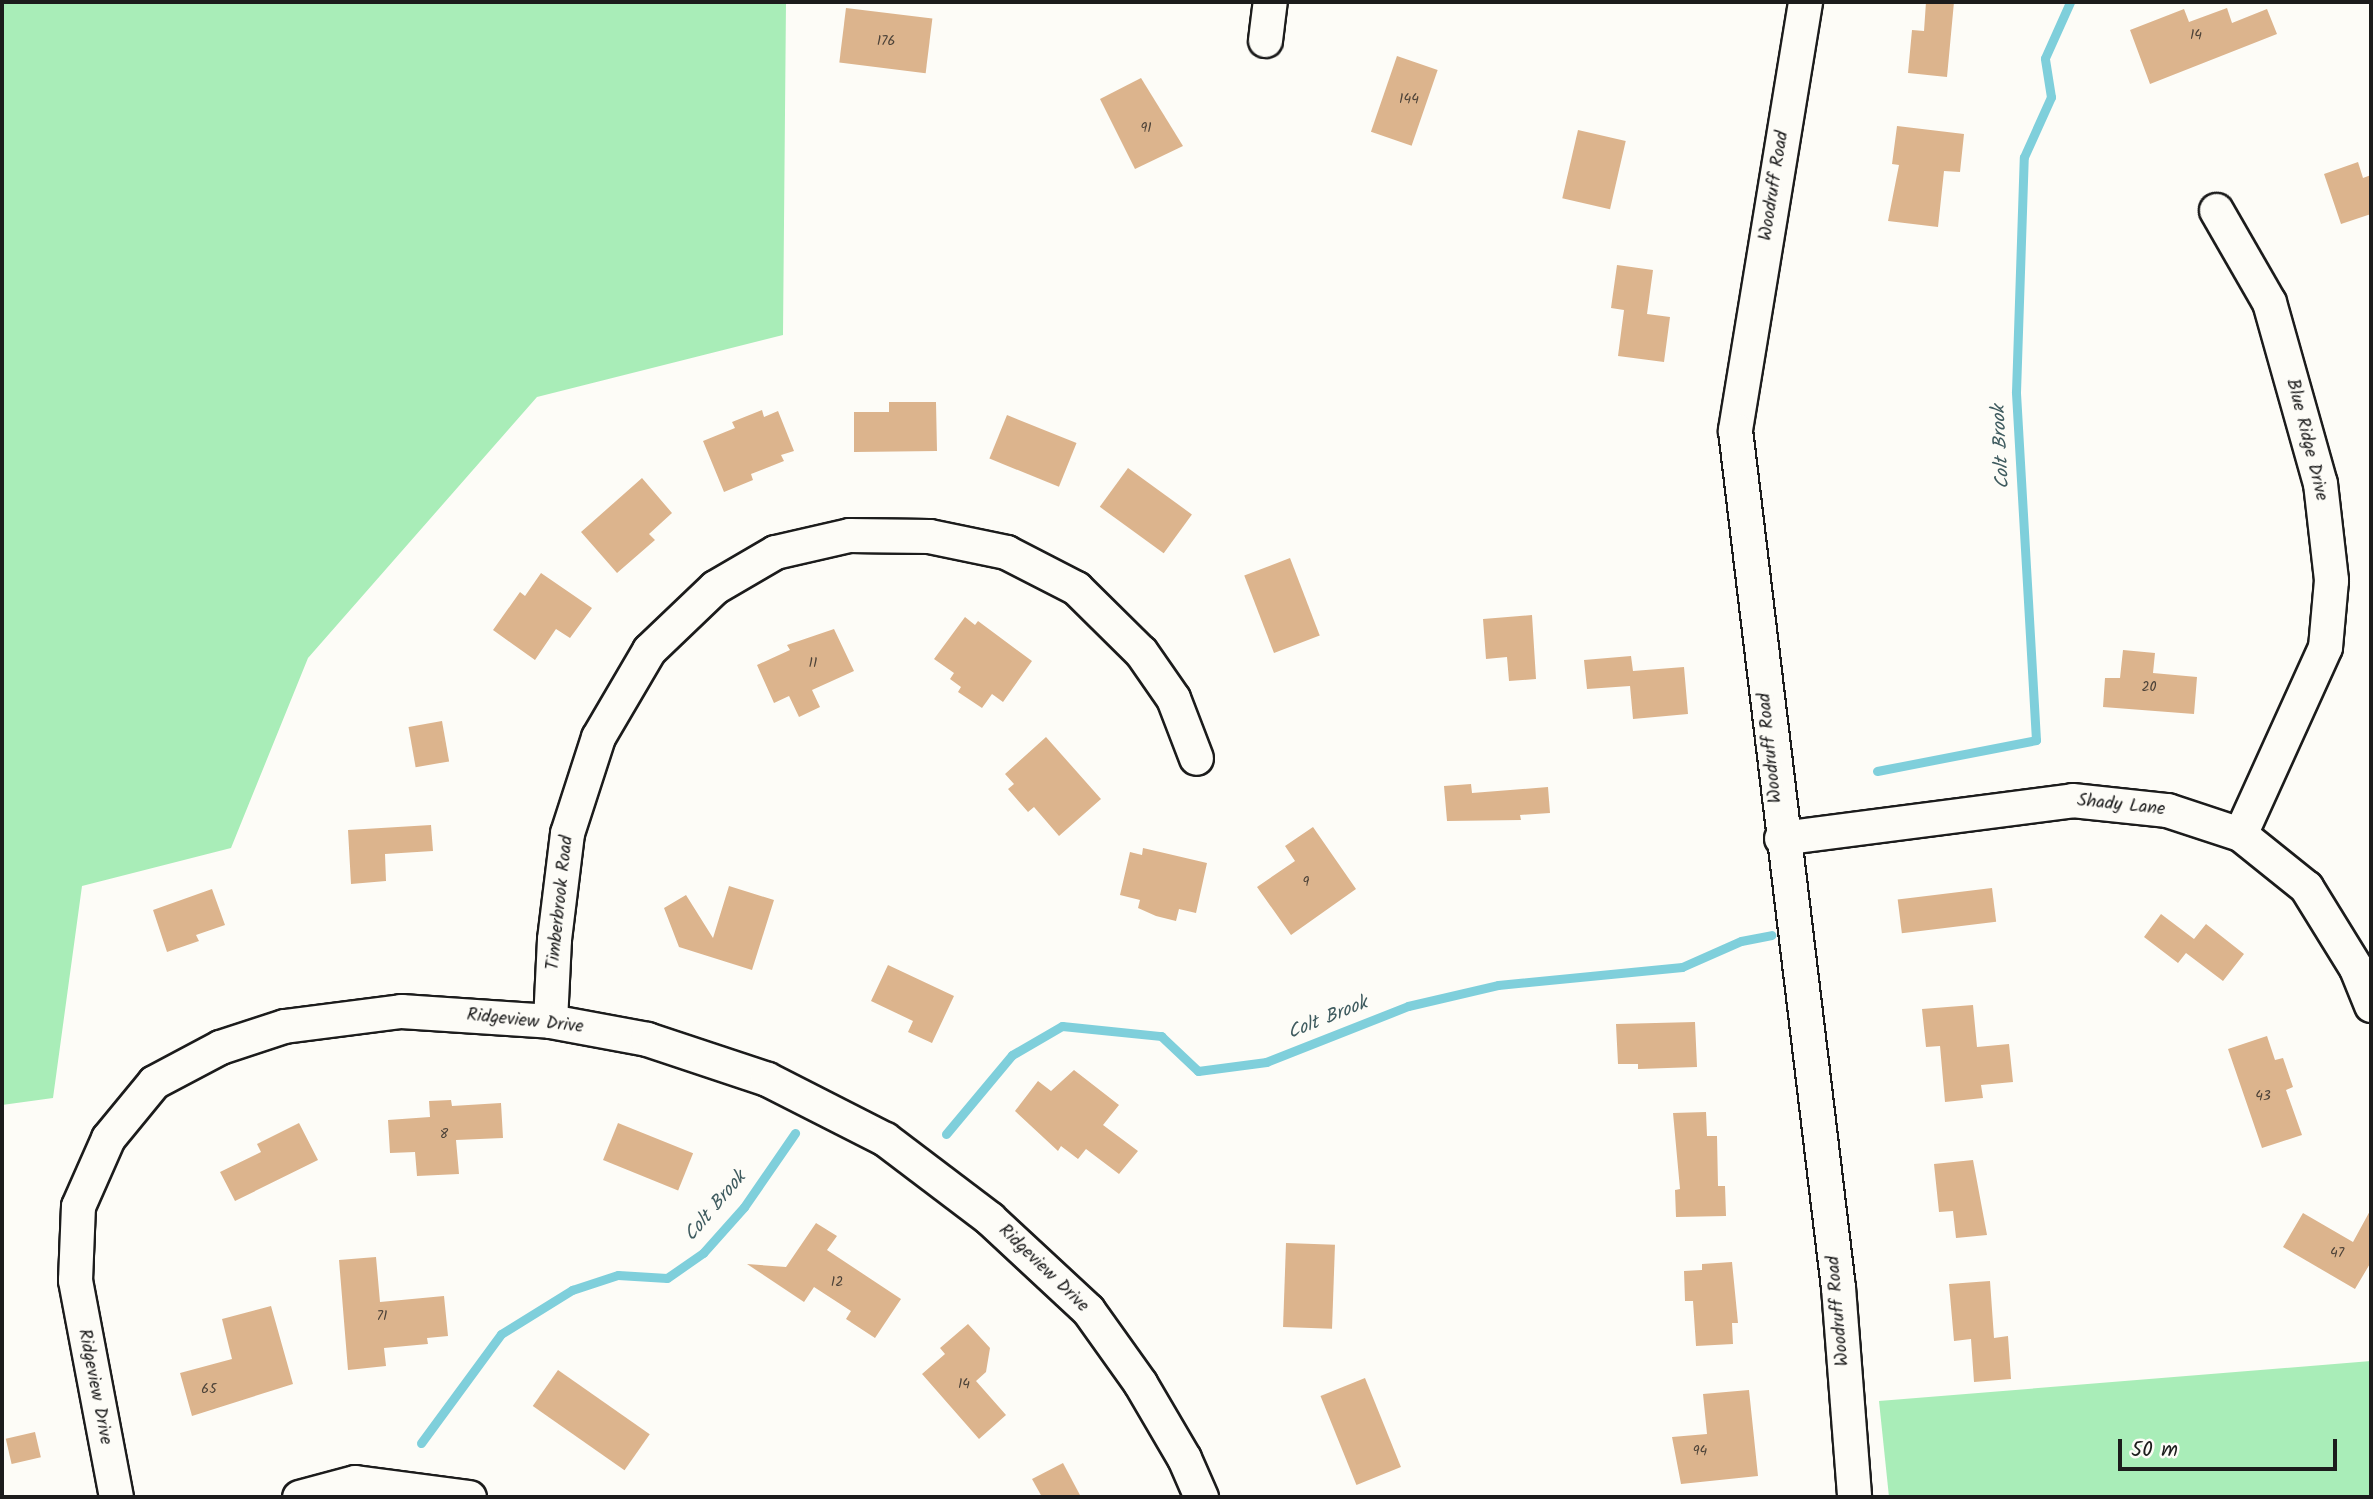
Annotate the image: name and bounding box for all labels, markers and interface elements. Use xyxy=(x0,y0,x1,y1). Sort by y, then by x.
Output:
house number: 14 xyxy=(2190,27,2202,43)
house number: 176 xyxy=(877,33,895,49)
house number: 144 xyxy=(1399,91,1419,107)
house number: 91 xyxy=(1140,120,1152,136)
street label: Woodruff Road xyxy=(1756,130,1794,242)
street label: Blue Ridge Drive xyxy=(2280,377,2332,503)
water label: Colt Brook xyxy=(1988,404,2016,490)
house number: 11 xyxy=(809,655,817,671)
house number: 20 xyxy=(2141,679,2157,695)
street label: Woodruff Road xyxy=(1754,692,1788,804)
street label: Shady Lane xyxy=(2076,791,2166,821)
street label: Timberbrook Road xyxy=(543,835,579,971)
house number: 9 xyxy=(1303,874,1309,890)
water label: Colt Brook xyxy=(1285,993,1371,1045)
street label: Ridgeview Drive xyxy=(466,1005,584,1039)
house number: 43 xyxy=(2255,1088,2271,1104)
house number: 8 xyxy=(440,1126,448,1142)
water label: Colt Brook xyxy=(680,1167,752,1247)
street label: Ridgeview Drive xyxy=(993,1220,1093,1318)
house number: 47 xyxy=(2330,1245,2344,1261)
street label: Woodruff Road xyxy=(1823,1255,1855,1367)
house number: 12 xyxy=(831,1274,843,1290)
house number: 71 xyxy=(377,1308,387,1324)
street label: Ridgeview Drive xyxy=(72,1327,116,1447)
house number: 14 xyxy=(958,1376,970,1392)
house number: 65 xyxy=(201,1381,217,1397)
scale bar xyxy=(2121,1426,2340,1470)
text: 50 m xyxy=(2131,1434,2178,1467)
house number: 94 xyxy=(1693,1443,1707,1459)

